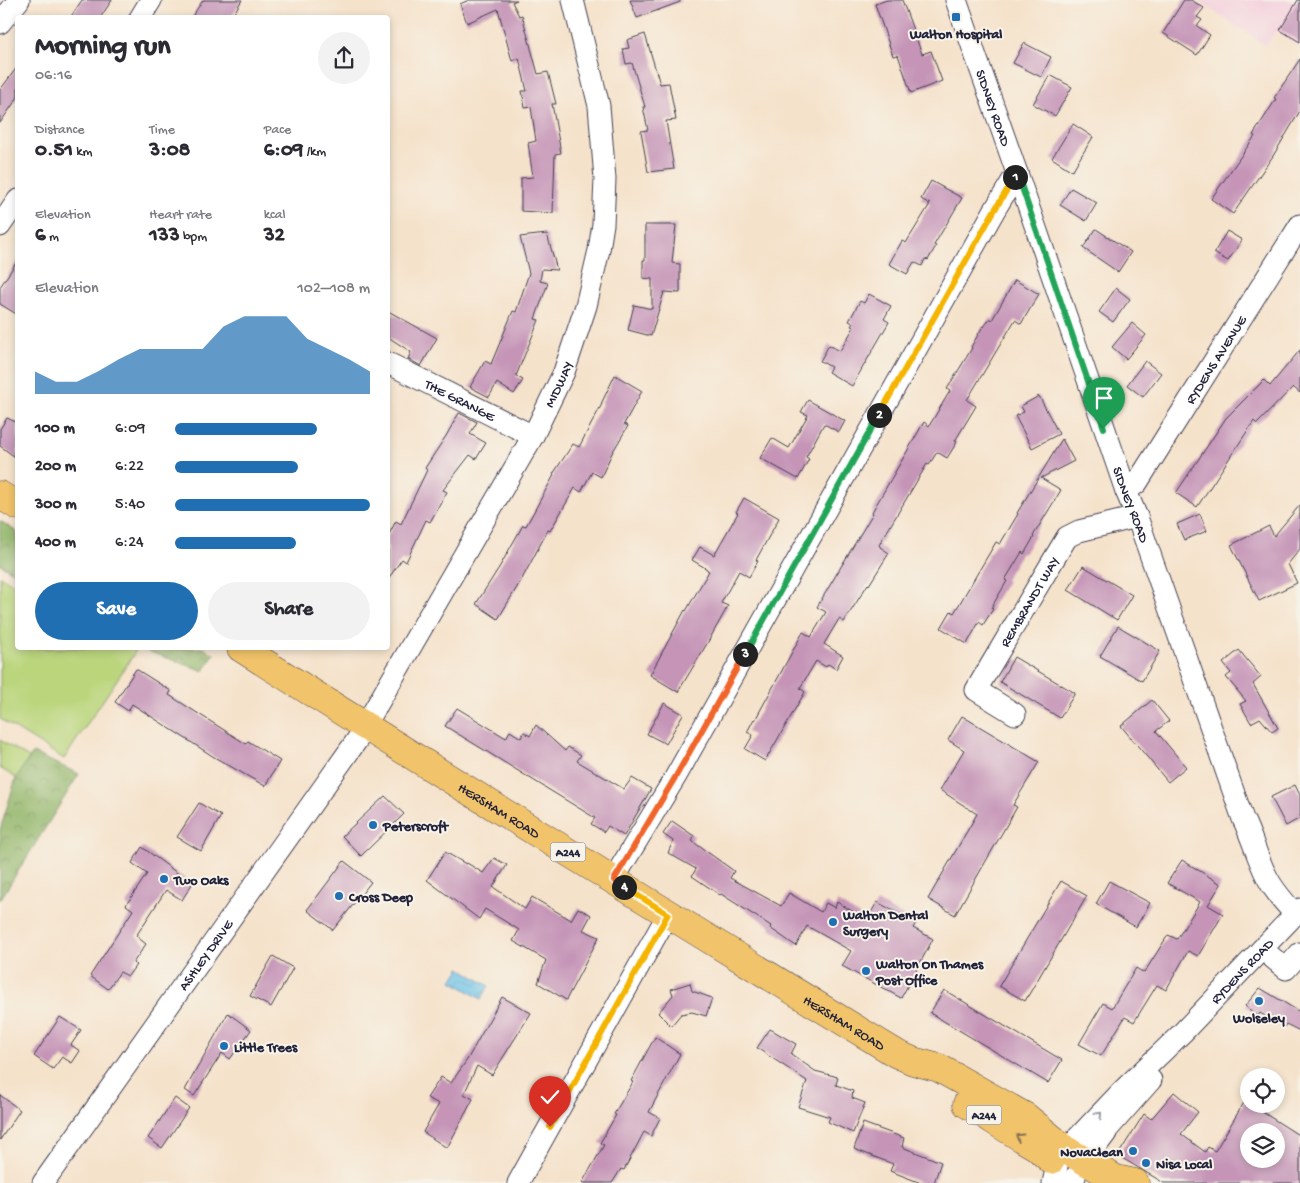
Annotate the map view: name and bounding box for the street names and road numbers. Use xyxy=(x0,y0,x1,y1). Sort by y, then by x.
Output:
street label: SIDNEY ROAD xyxy=(970,68,1013,150)
street label: RYDENS AVENUE xyxy=(1183,312,1252,408)
street label: MIDWAY xyxy=(542,360,578,411)
street label: THE GRANGE xyxy=(420,376,498,427)
street label: SIDNEY ROAD xyxy=(1107,465,1152,546)
street label: REMBRANDT WAY xyxy=(997,554,1064,651)
street label: HERSHAM ROAD xyxy=(454,780,543,844)
road number: A244 xyxy=(550,842,586,862)
street label: ASHLEY DRIVE xyxy=(176,916,239,995)
street label: RYDENS ROAD xyxy=(1208,935,1279,1009)
street label: HERSHAM ROAD xyxy=(799,993,888,1056)
road number: A244 xyxy=(966,1106,1002,1124)

